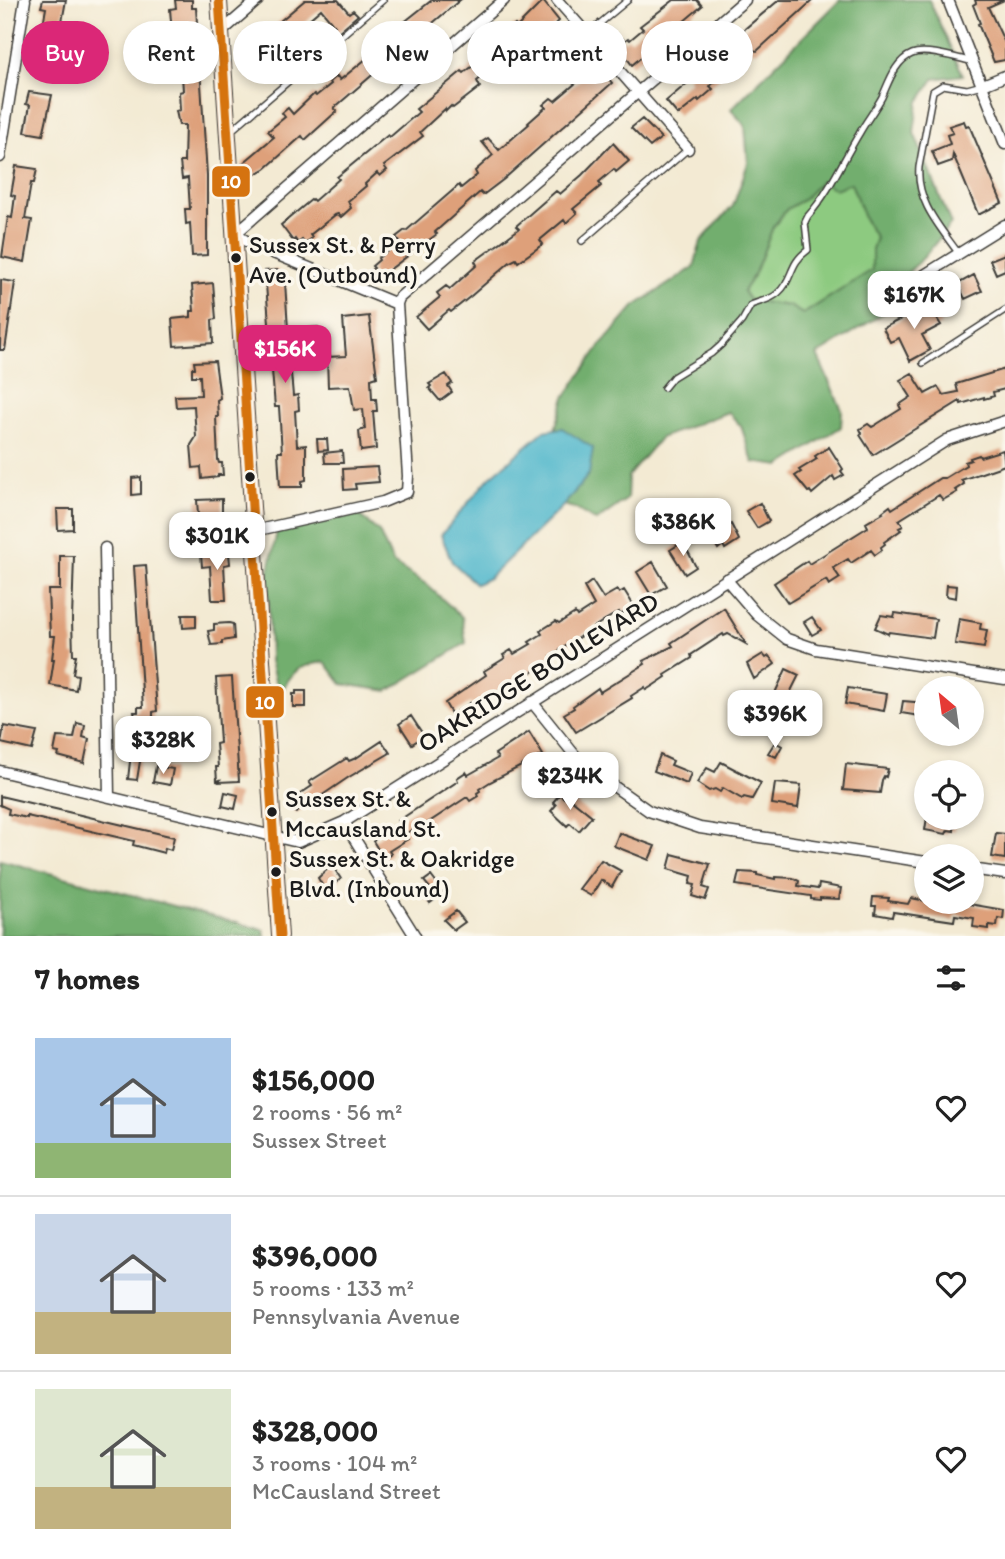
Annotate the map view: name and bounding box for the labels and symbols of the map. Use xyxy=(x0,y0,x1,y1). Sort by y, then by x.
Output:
line badge: 10 xyxy=(211,165,251,198)
text: 10 xyxy=(221,170,242,193)
place label: Sussex St. & Perry Ave. (Outbound) xyxy=(249,230,436,289)
marker: Sussex St. & Perry Ave. (Outbound) xyxy=(229,251,243,265)
pin: $167K xyxy=(865,272,963,331)
pin: $156K xyxy=(236,326,334,385)
unlabelled marker xyxy=(243,470,257,484)
pin: $386K xyxy=(634,498,732,558)
pin: $301K xyxy=(168,512,266,572)
street label: OAKRIDGE BOULEVARD xyxy=(411,585,665,759)
north arrow xyxy=(914,676,984,746)
line badge: 10 xyxy=(245,685,285,719)
pin: $396K xyxy=(726,690,824,750)
text: 10 xyxy=(255,691,276,714)
pin: $328K xyxy=(114,716,212,776)
pin: $234K xyxy=(521,752,619,812)
place label: Sussex St. & Mccausland St. xyxy=(285,784,441,843)
marker: Sussex St. & Mccausland St. xyxy=(265,805,279,819)
place label: Sussex St. & Oakridge Blvd. (Inbound) xyxy=(289,844,515,903)
marker: Sussex St. & Oakridge Blvd. (Inbound) xyxy=(269,865,283,879)

